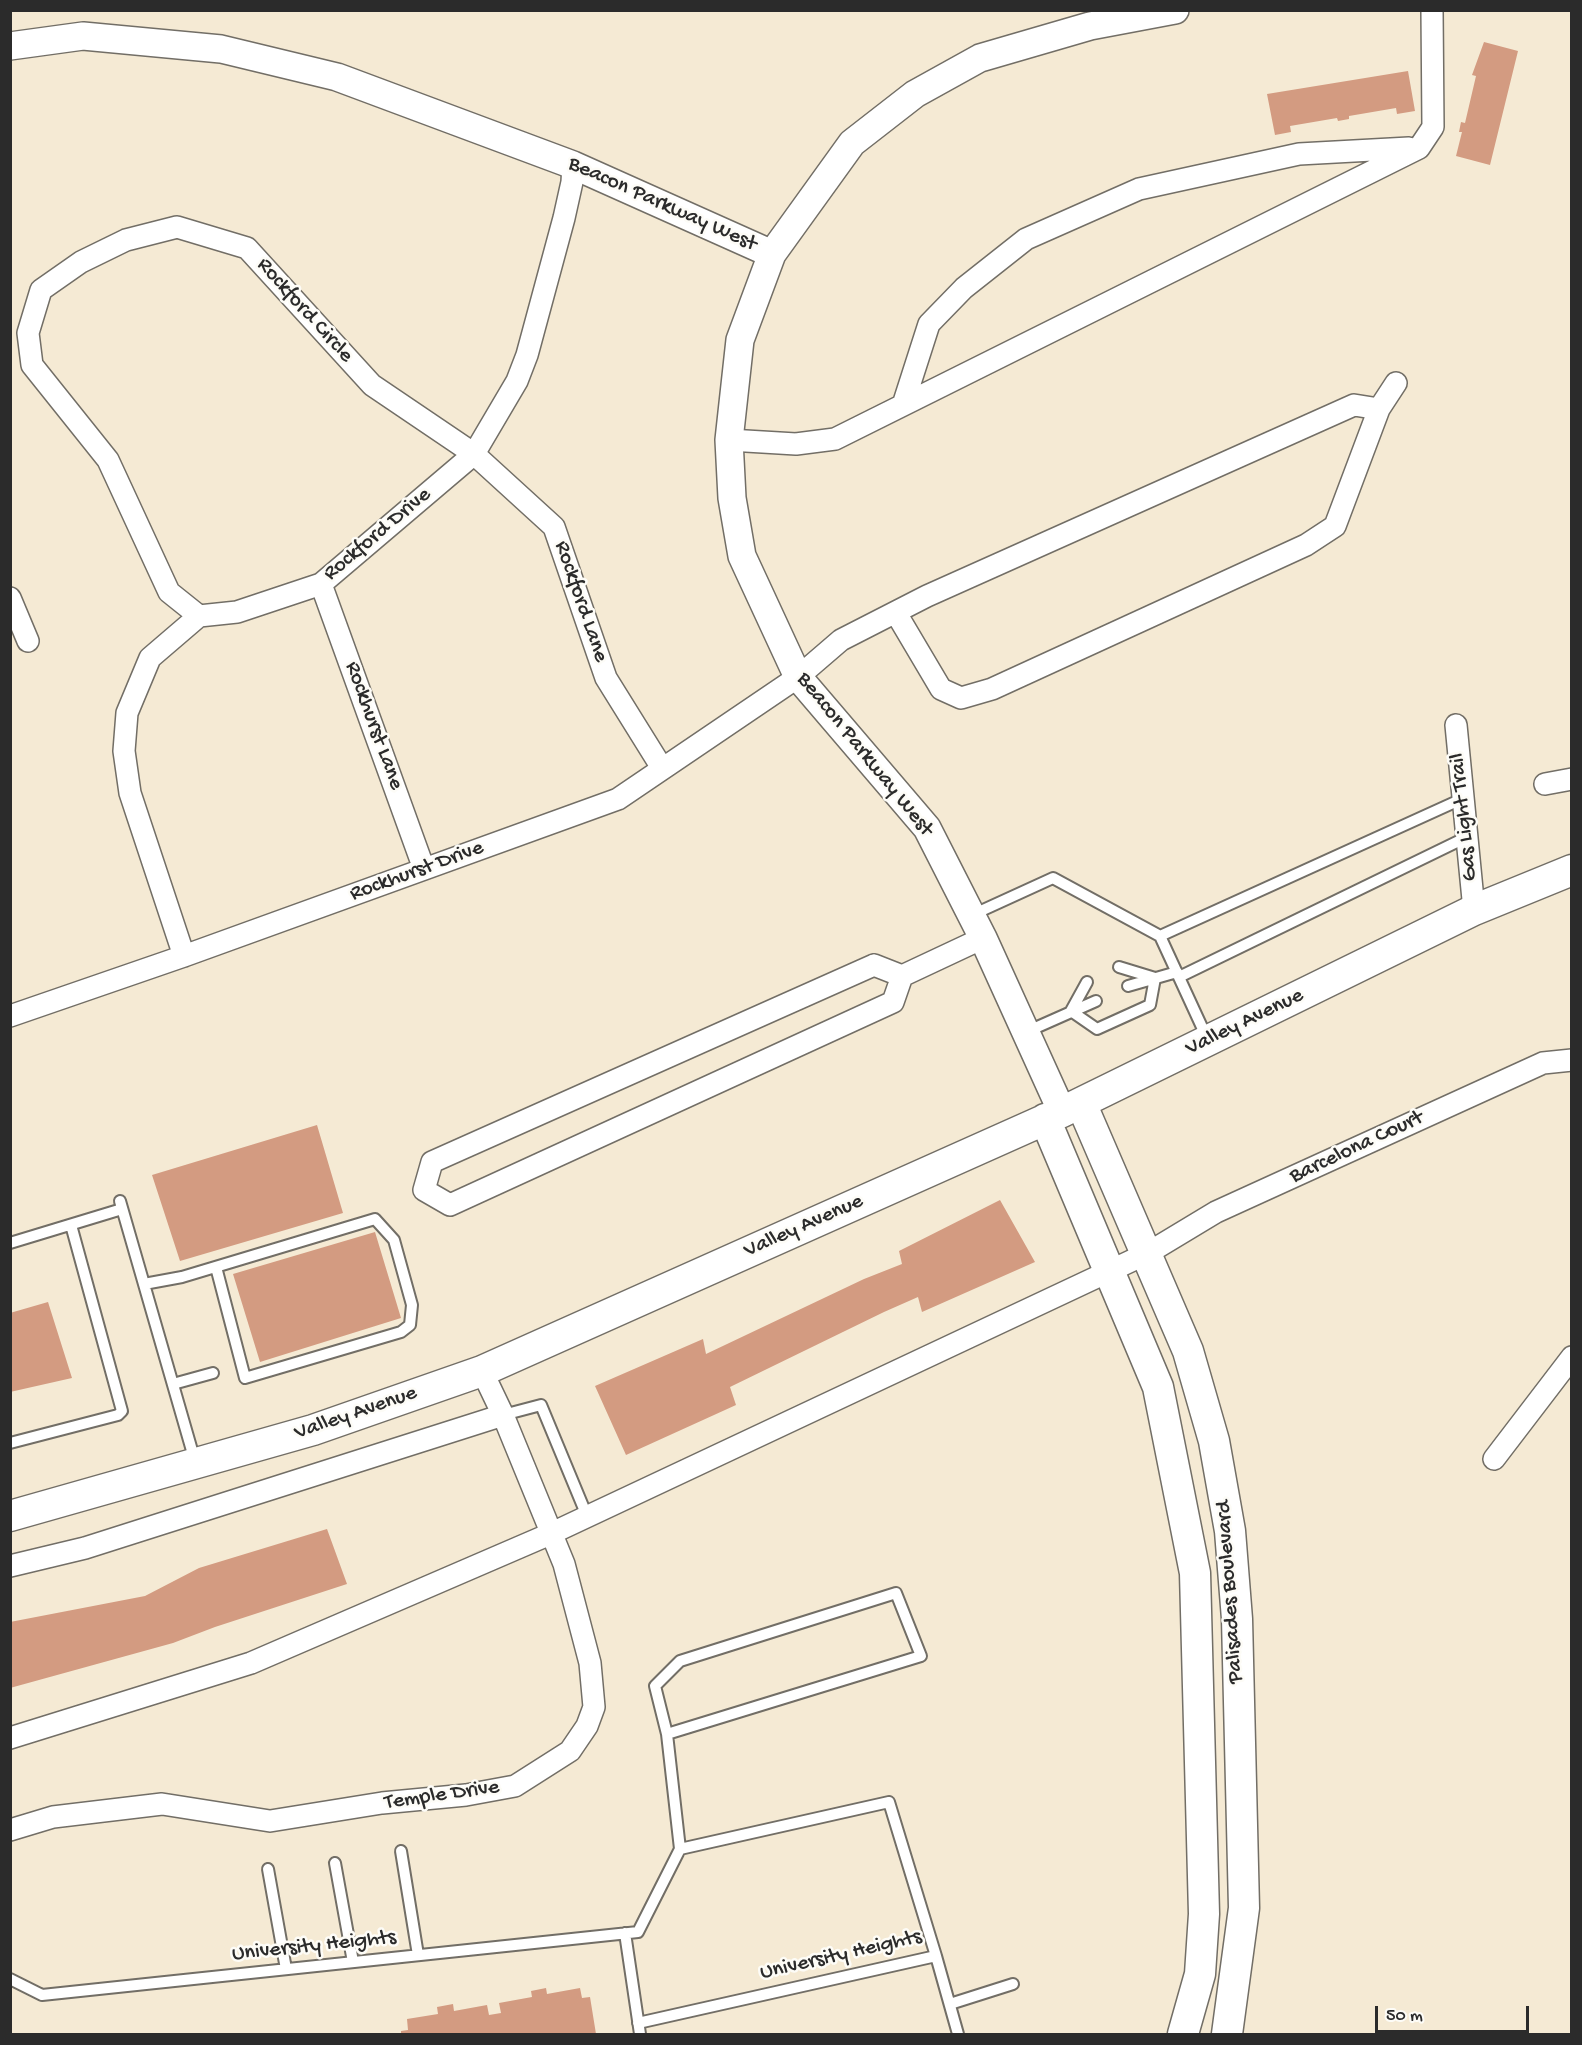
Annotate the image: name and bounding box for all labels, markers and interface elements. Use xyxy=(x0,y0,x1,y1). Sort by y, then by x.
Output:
street label: Beacon Parkway West xyxy=(564,152,760,258)
street label: Rockford Circle xyxy=(250,253,358,369)
street label: Rockford Drive xyxy=(319,482,437,588)
street label: Rockford Lane xyxy=(547,538,613,666)
street label: Rockhurst Lane xyxy=(338,658,408,794)
street label: Beacon Parkway West xyxy=(790,668,938,842)
street label: Gas Light Trail xyxy=(1445,752,1485,882)
street label: Rockhurst Drive xyxy=(347,836,487,908)
street label: Valley Avenue xyxy=(1182,983,1308,1063)
street label: Barcelona Court xyxy=(1286,1105,1428,1191)
street label: Valley Avenue xyxy=(740,1189,868,1265)
street label: Valley Avenue xyxy=(291,1381,421,1447)
street label: Palisades Boulevard xyxy=(1211,1499,1251,1685)
street label: Temple Drive xyxy=(383,1775,501,1817)
street label: University Heights xyxy=(231,1925,397,1969)
street label: University Heights xyxy=(758,1925,924,1987)
scale bar xyxy=(1378,1994,1532,2032)
text: 50 m xyxy=(1386,2006,1423,2027)

